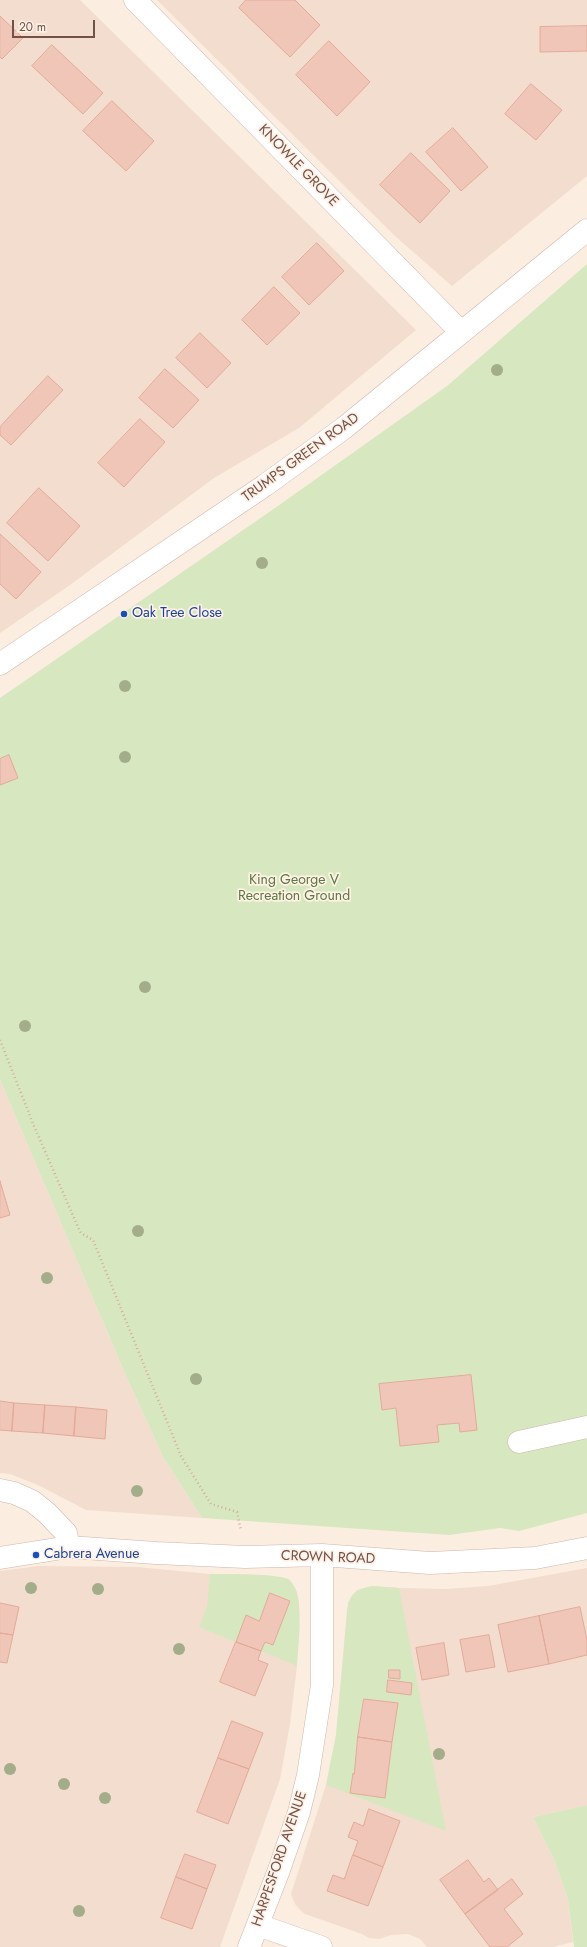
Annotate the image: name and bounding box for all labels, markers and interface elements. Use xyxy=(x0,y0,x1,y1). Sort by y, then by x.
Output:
scale bar xyxy=(14,12,97,38)
text: 20 m xyxy=(19,18,46,36)
street label: KNOWLE GROVE xyxy=(255,121,341,211)
street label: TRUMPS GREEN ROAD xyxy=(239,410,363,506)
place label: Oak Tree Close xyxy=(132,606,222,622)
marker: Oak Tree Close xyxy=(119,609,129,619)
park label: King George V Recreation Ground xyxy=(238,873,350,906)
place label: Cabrera Avenue xyxy=(44,1547,139,1563)
street label: CROWN ROAD xyxy=(281,1548,375,1568)
marker: Cabrera Avenue xyxy=(31,1550,41,1560)
street label: HARPESFORD AVENUE xyxy=(249,1789,311,1929)

